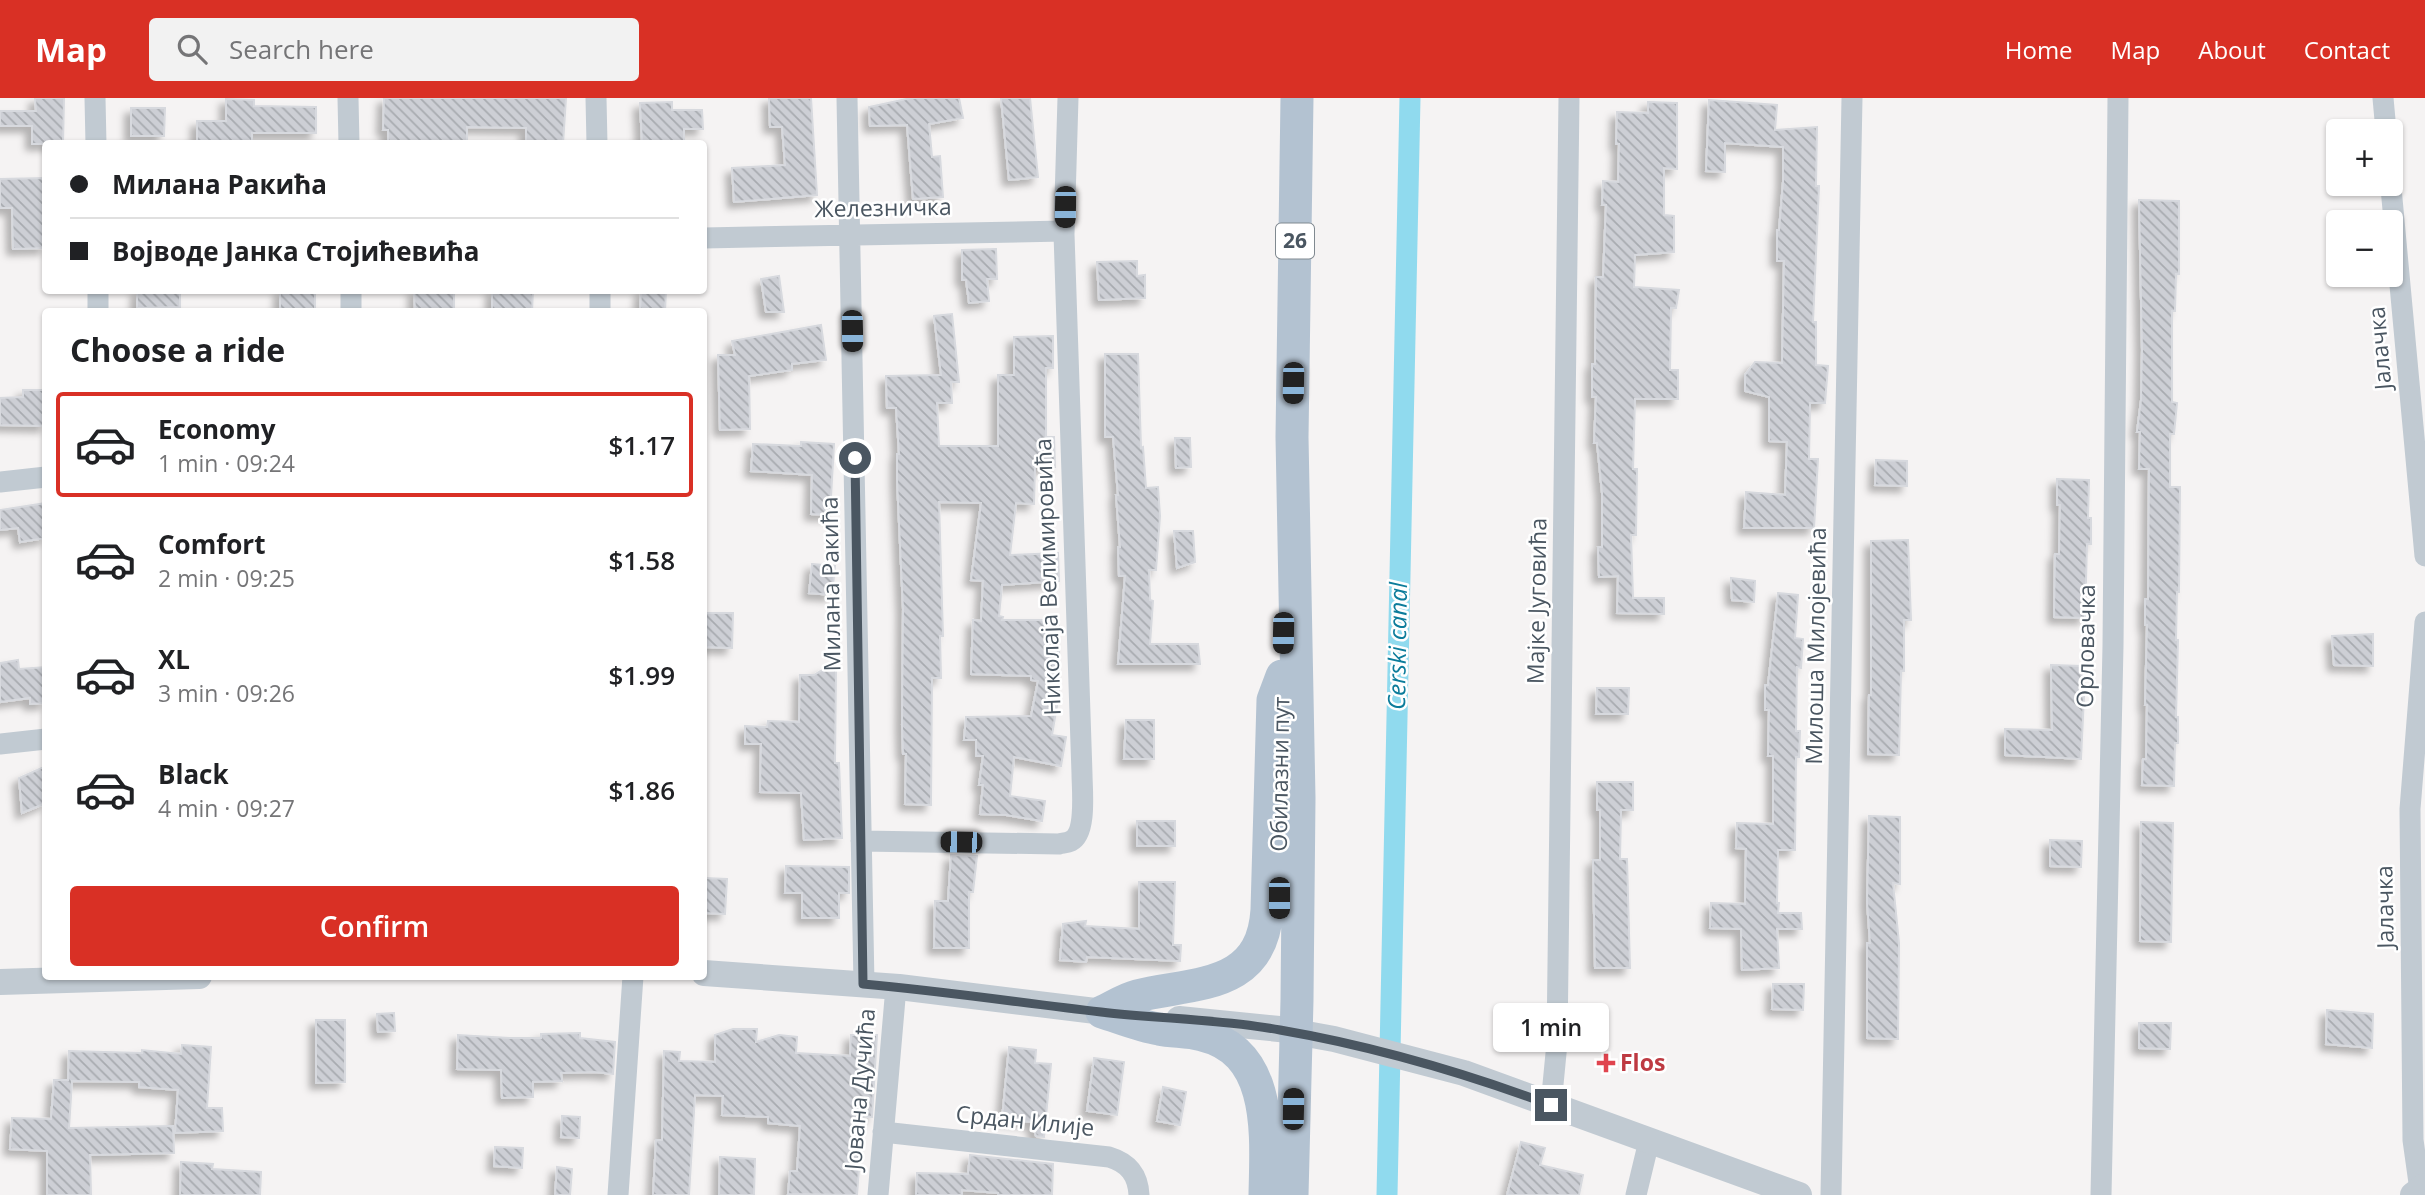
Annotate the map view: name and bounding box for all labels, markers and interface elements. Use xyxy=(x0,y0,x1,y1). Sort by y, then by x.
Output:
search box xyxy=(149,18,639,81)
text: Map xyxy=(35,27,107,72)
icon: search xyxy=(173,30,211,68)
text: Search here xyxy=(229,31,374,67)
text: Home xyxy=(2005,33,2073,66)
text: Map xyxy=(2111,33,2160,66)
text: About xyxy=(2198,33,2266,66)
text: Contact xyxy=(2304,33,2390,66)
map controls xyxy=(2326,119,2403,287)
button: + xyxy=(2326,119,2403,196)
text: Милана Ракића xyxy=(112,166,327,202)
car xyxy=(1055,186,1076,228)
street label: Железничка xyxy=(814,190,952,224)
button: − xyxy=(2326,210,2403,287)
road number: 26 xyxy=(1276,223,1314,258)
text: Војводе Јанка Стојићевића xyxy=(112,233,479,269)
street label: Јалачка xyxy=(2359,305,2399,393)
car xyxy=(842,310,863,352)
text: Choose a ride xyxy=(70,328,285,371)
car xyxy=(1283,362,1304,404)
text: Economy xyxy=(158,411,276,447)
icon: car xyxy=(74,413,137,476)
text: $1.17 xyxy=(608,427,675,463)
street label: Николаја Велимировића xyxy=(1026,438,1068,716)
route start xyxy=(839,442,871,474)
text: 1 min · 09:24 xyxy=(158,447,295,479)
street label: Милана Ракића xyxy=(812,496,848,672)
street label: Мајке Југовића xyxy=(1519,518,1553,684)
text: Comfort xyxy=(158,526,265,562)
street label: Милоша Милојевића xyxy=(1797,527,1833,765)
icon: car xyxy=(74,528,137,591)
text: $1.58 xyxy=(608,542,675,578)
text: 2 min · 09:25 xyxy=(158,562,295,594)
water label: Cerski canal xyxy=(1379,581,1414,710)
street label: Орловачка xyxy=(2068,584,2102,708)
car xyxy=(1273,612,1294,654)
text: XL xyxy=(158,641,190,677)
icon: car xyxy=(74,643,137,706)
text: $1.99 xyxy=(608,657,675,693)
text: 3 min · 09:26 xyxy=(158,677,295,709)
street label: Обилазни пут xyxy=(1262,696,1296,852)
text: Black xyxy=(158,756,229,792)
icon: car xyxy=(74,758,137,821)
text: $1.86 xyxy=(608,772,675,808)
text: 4 min · 09:27 xyxy=(158,792,295,824)
car xyxy=(940,831,983,853)
street label: Јалачка xyxy=(2367,865,2401,951)
car xyxy=(1269,877,1290,919)
button: Confirm xyxy=(70,886,679,966)
callout: 1 min xyxy=(1493,1004,1609,1052)
street label: Јована Дучића xyxy=(836,1007,882,1173)
text: 1 min xyxy=(1520,1011,1582,1043)
place label: Flos xyxy=(1620,1046,1665,1078)
marker: Flos xyxy=(1598,1055,1614,1071)
car xyxy=(1283,1088,1304,1130)
route end xyxy=(1535,1089,1567,1121)
street label: Срдан Илије xyxy=(954,1097,1096,1143)

